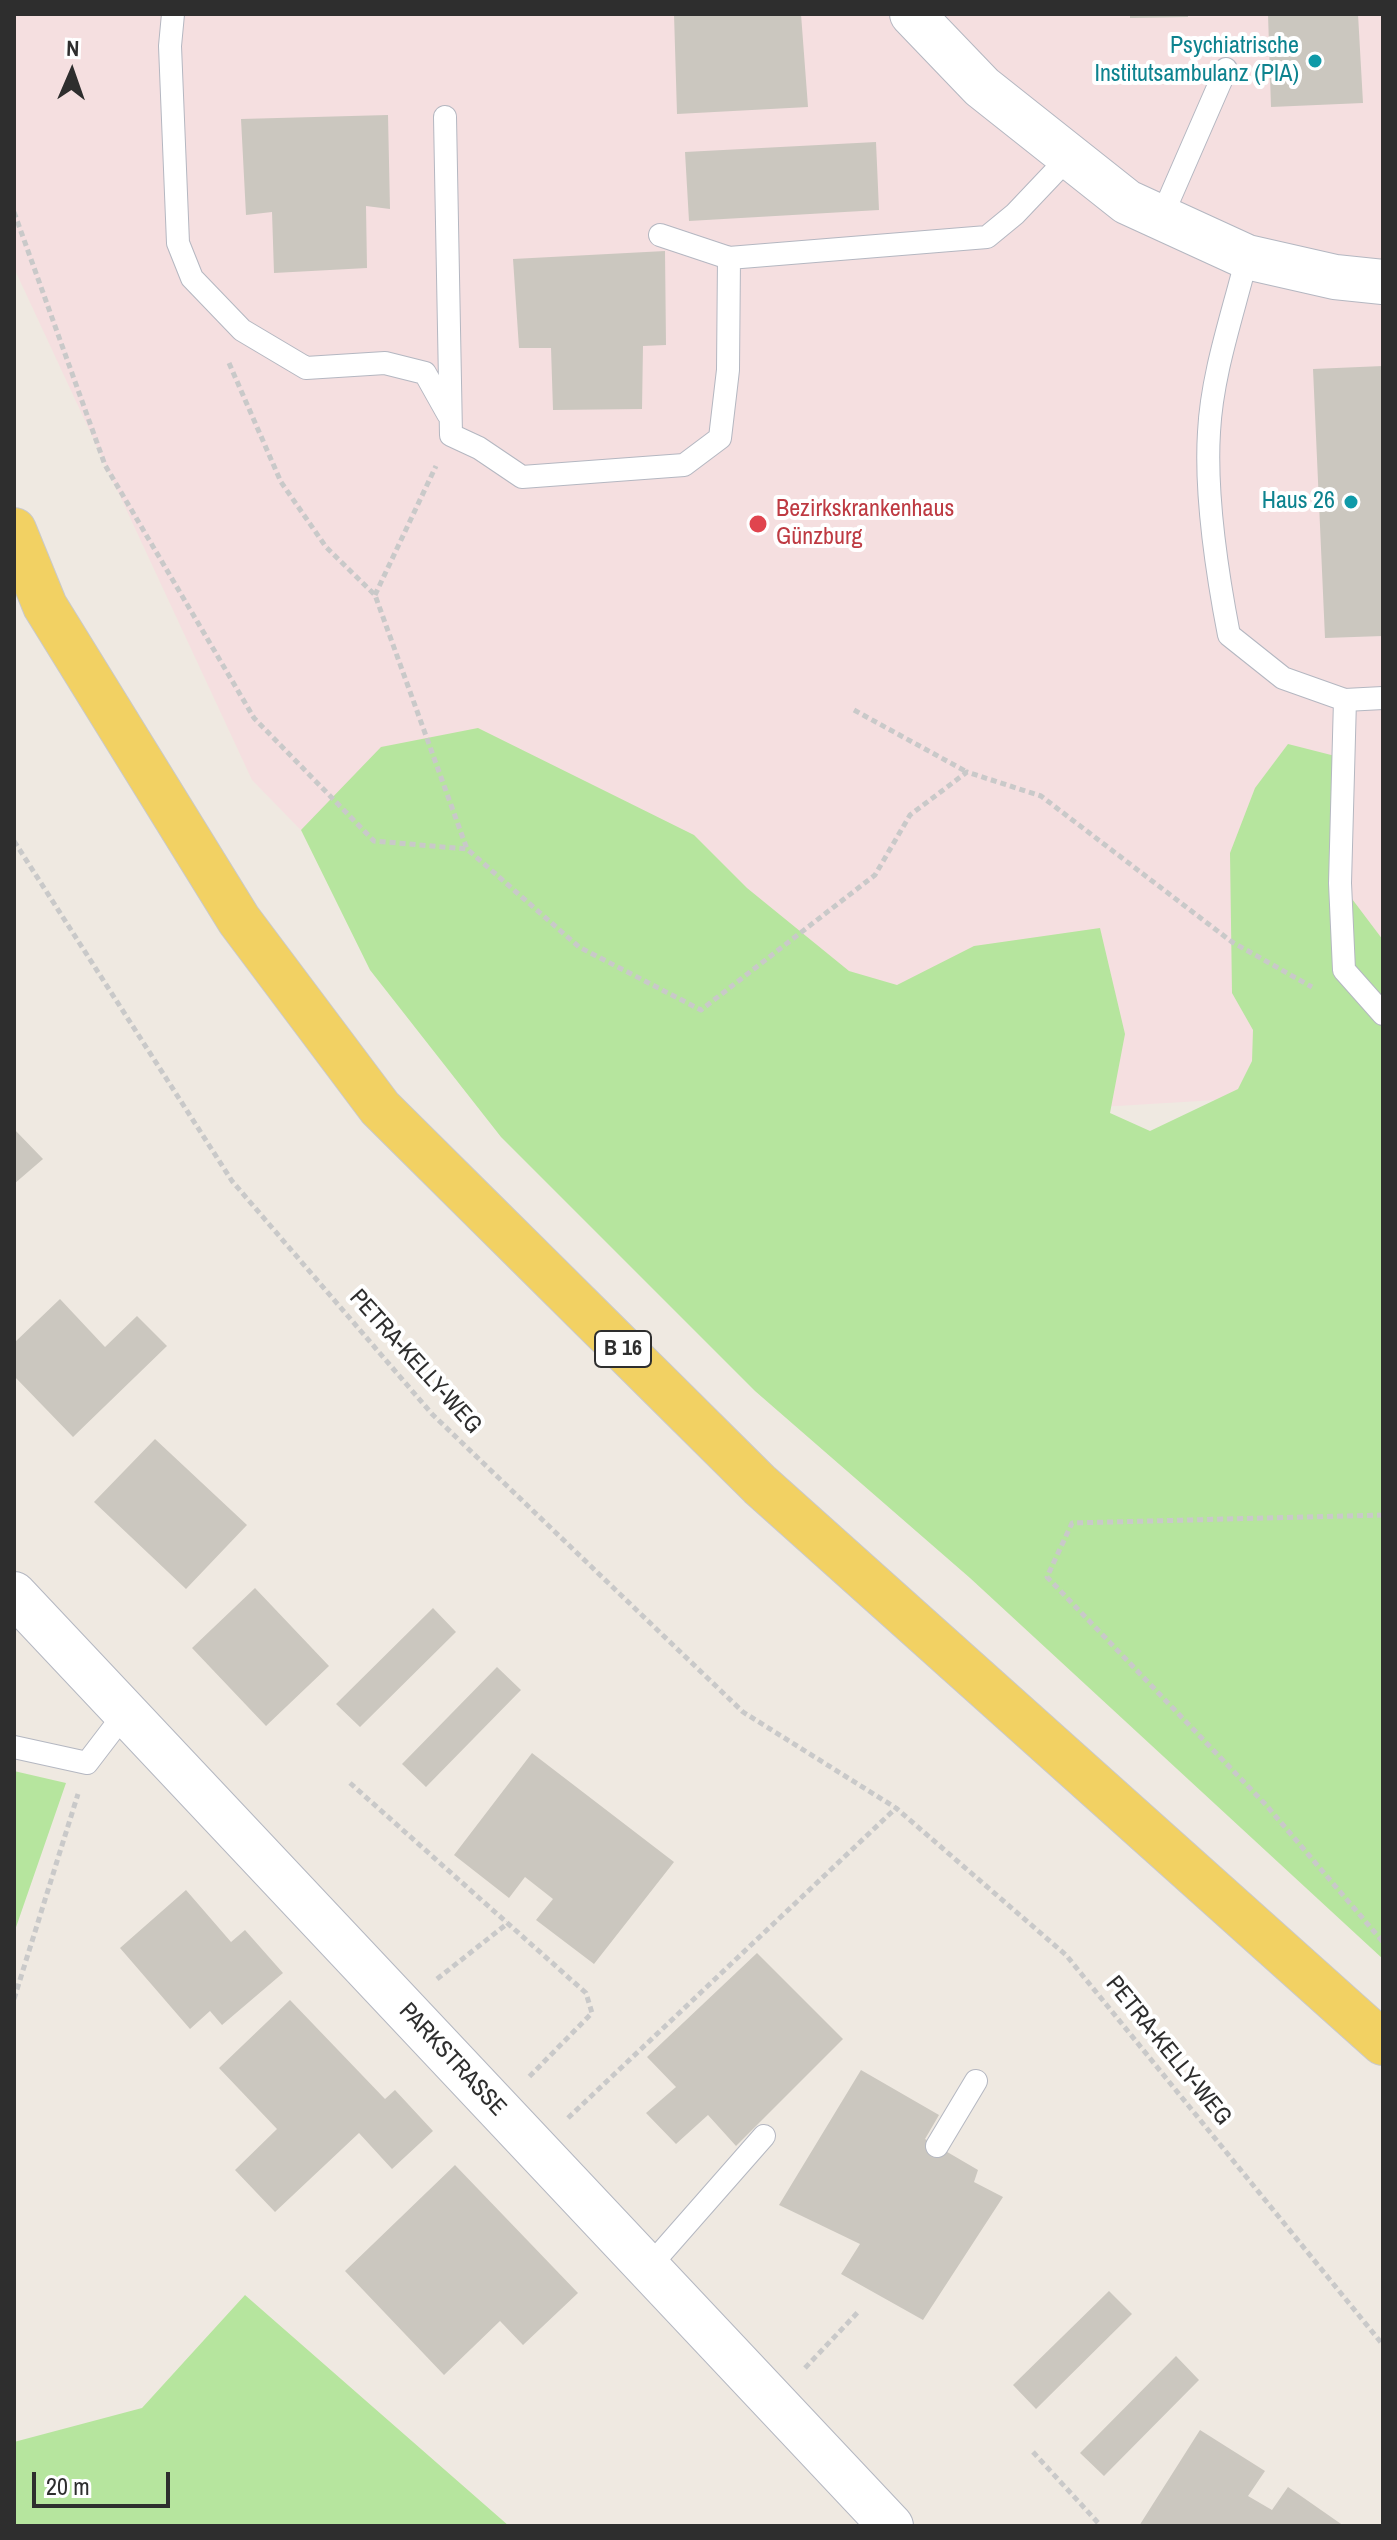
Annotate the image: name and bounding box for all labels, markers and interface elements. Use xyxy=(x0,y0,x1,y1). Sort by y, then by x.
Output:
north arrow xyxy=(32,32,112,112)
text: N xyxy=(66,33,80,63)
place label: Psychiatrische Institutsambulanz (PIA) xyxy=(1094,33,1299,89)
marker: Psychiatrische Institutsambulanz (PIA) xyxy=(1306,52,1324,70)
place label: Haus 26 xyxy=(1262,488,1335,516)
marker: Haus 26 xyxy=(1342,493,1360,511)
place label: Bezirkskrankenhaus Günzburg xyxy=(776,496,954,552)
marker: Bezirkskrankenhaus Günzburg xyxy=(747,513,769,535)
street label: PETRA-KELLY-WEG xyxy=(343,1284,487,1440)
road number: B 16 xyxy=(595,1331,651,1367)
street label: PETRA-KELLY-WEG xyxy=(1099,1971,1237,2131)
street label: PARKSTRASSE xyxy=(392,1998,512,2122)
scale bar xyxy=(36,2456,174,2506)
text: 20 m xyxy=(46,2470,90,2502)

